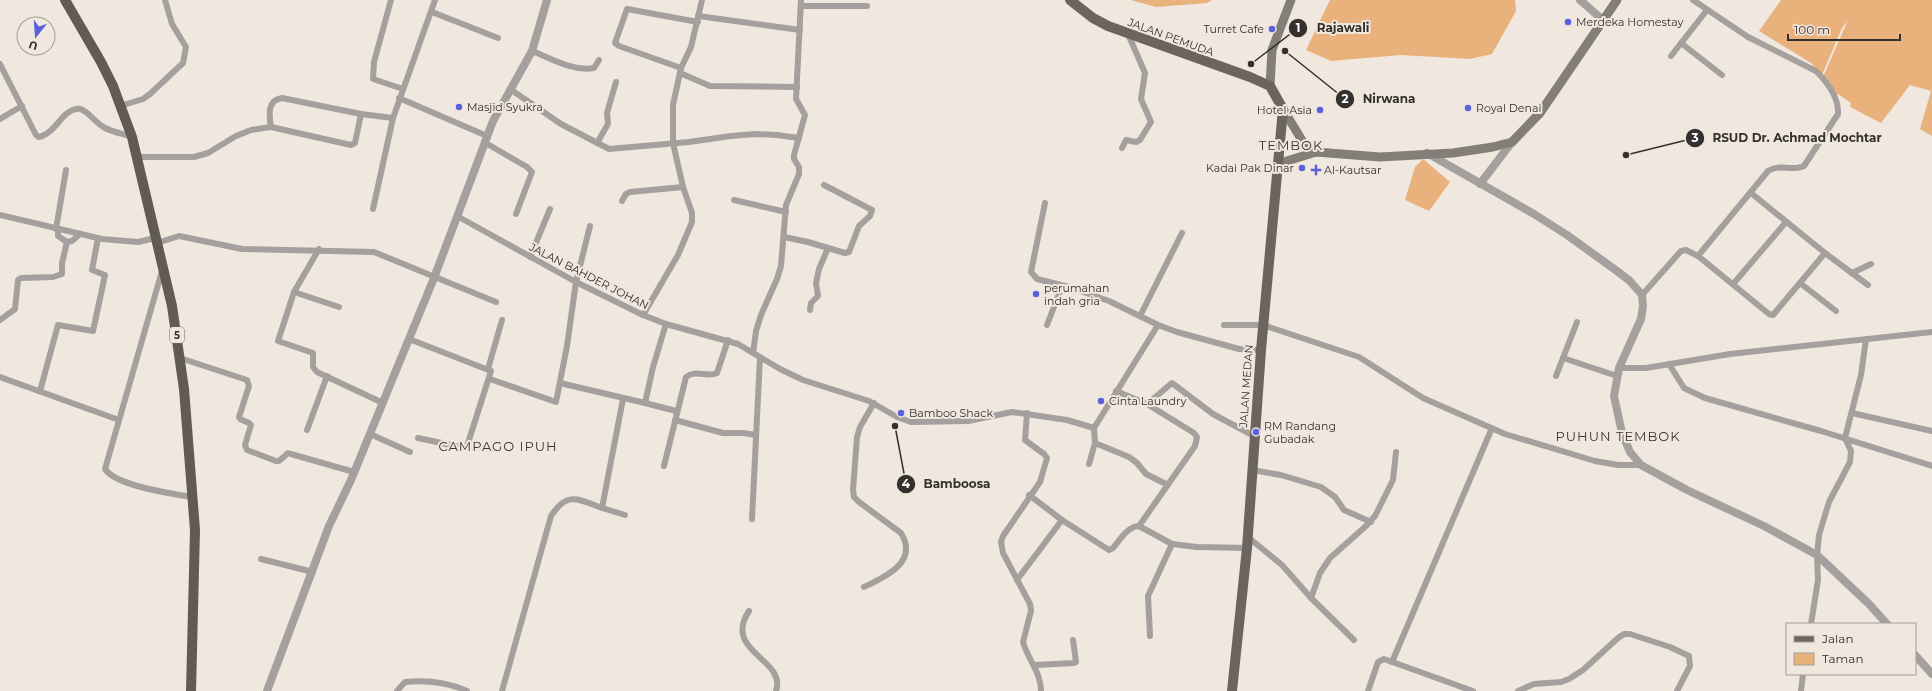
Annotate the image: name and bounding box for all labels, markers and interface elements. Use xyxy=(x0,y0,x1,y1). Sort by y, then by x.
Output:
street label: JALAN PEMUDA xyxy=(1125,15,1216,59)
place label: Merdeka Homestay xyxy=(1576,15,1683,29)
north arrow xyxy=(16,16,56,56)
callout: Rajawali xyxy=(1288,16,1377,40)
scale bar xyxy=(1788,16,1900,42)
marker: Merdeka Homestay xyxy=(1563,17,1573,27)
text: 1 xyxy=(1296,20,1300,35)
text: Rajawali xyxy=(1317,20,1369,35)
place label: Turret Cafe xyxy=(1203,22,1264,36)
text: 100 m xyxy=(1794,22,1830,37)
marker: Turret Cafe xyxy=(1267,24,1277,34)
text: U xyxy=(27,38,39,54)
callout: Nirwana xyxy=(1335,87,1424,111)
text: 2 xyxy=(1341,91,1349,106)
text: Nirwana xyxy=(1363,91,1415,106)
place label: Masjid Syukra xyxy=(467,100,543,114)
place label: Royal Denai xyxy=(1476,101,1541,115)
marker: Masjid Syukra xyxy=(454,102,464,112)
place label: Hotel Asia xyxy=(1257,103,1312,117)
marker: Royal Denai xyxy=(1463,103,1473,113)
marker: Hotel Asia xyxy=(1315,105,1325,115)
callout: RSUD Dr. Achmad Mochtar xyxy=(1685,126,1890,150)
text: 3 xyxy=(1690,130,1699,145)
text: RSUD Dr. Achmad Mochtar xyxy=(1712,130,1882,145)
district label: TEMBOK xyxy=(1259,137,1323,153)
place label: Kadai Pak Dinar xyxy=(1206,161,1294,175)
marker: Kadai Pak Dinar xyxy=(1297,163,1307,173)
place label: Al-Kautsar xyxy=(1324,163,1381,177)
marker: Al-Kautsar xyxy=(1311,165,1321,175)
street label: JALAN BAHDER JOHAN xyxy=(526,239,651,312)
place label: perumahan indah gria xyxy=(1044,281,1109,308)
marker: perumahan indah gria xyxy=(1031,289,1041,299)
road number: 5 xyxy=(170,327,184,343)
street label: JALAN MEDAN xyxy=(1236,344,1256,429)
place label: Cinta Laundry xyxy=(1109,394,1186,408)
marker: Cinta Laundry xyxy=(1096,396,1106,406)
place label: Bamboo Shack xyxy=(909,406,993,420)
marker: Bamboo Shack xyxy=(896,408,906,418)
place label: RM Randang Gubadak xyxy=(1264,419,1336,446)
marker: RM Randang Gubadak xyxy=(1251,427,1261,437)
district label: PUHUN TEMBOK xyxy=(1556,428,1680,444)
district label: CAMPAGO IPUH xyxy=(438,438,558,454)
callout: Bamboosa xyxy=(896,472,999,496)
text: 4 xyxy=(902,476,911,491)
text: Bamboosa xyxy=(924,476,990,491)
legend xyxy=(1786,623,1916,675)
text: Jalan xyxy=(1821,631,1854,646)
text: Taman xyxy=(1822,651,1864,666)

